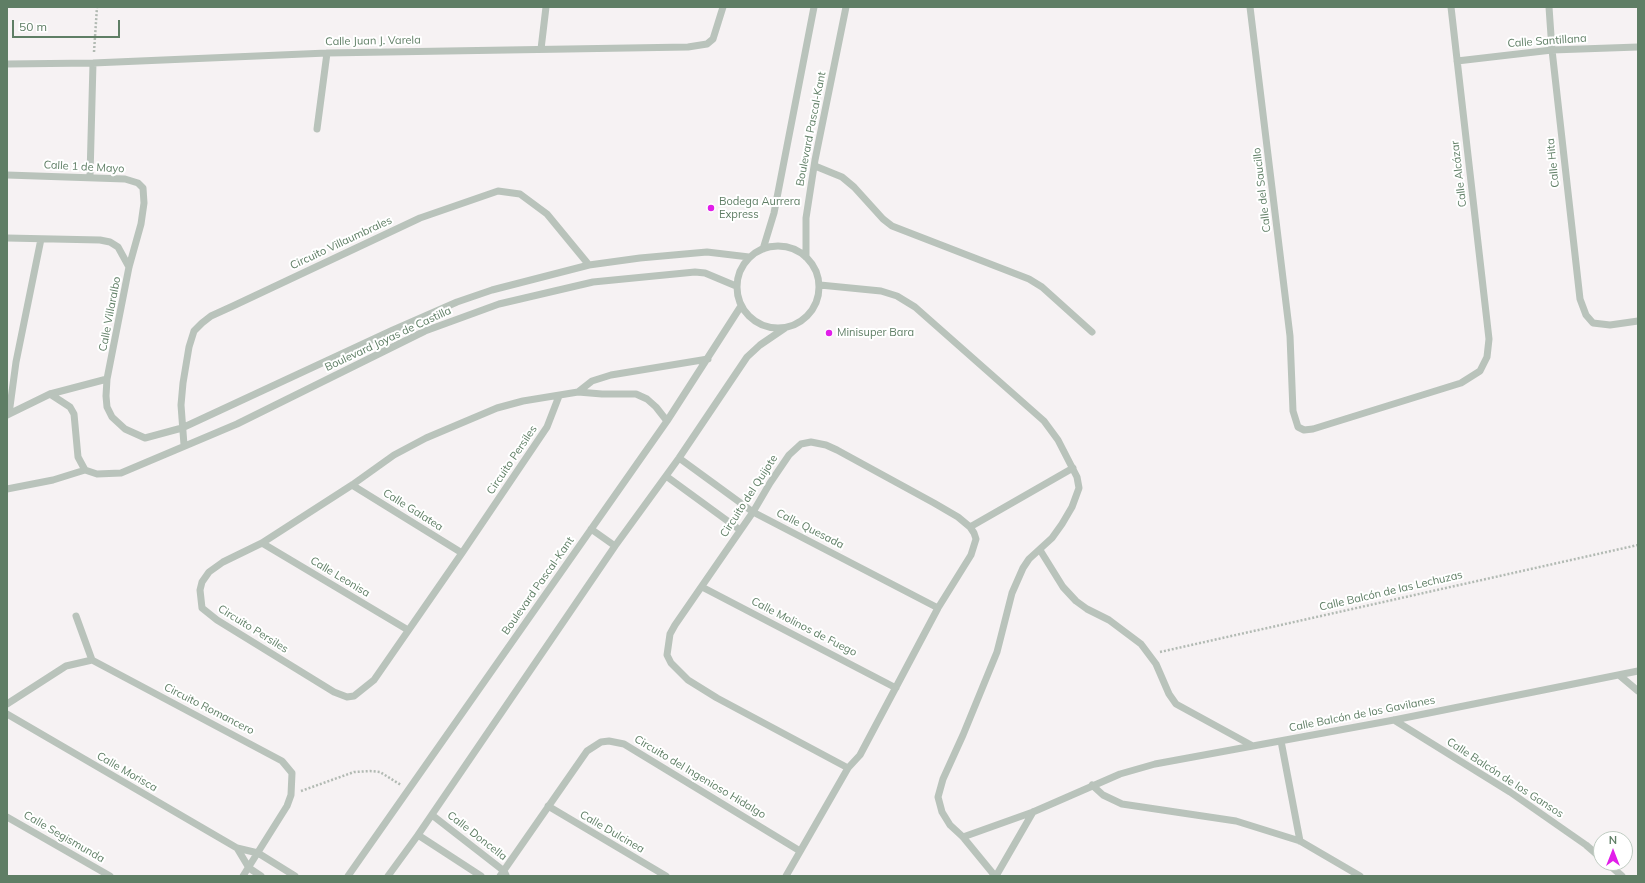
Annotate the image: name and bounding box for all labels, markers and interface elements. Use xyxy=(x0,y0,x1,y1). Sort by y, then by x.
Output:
scale bar xyxy=(14,12,122,38)
text: 50 m xyxy=(19,19,47,34)
street label: Calle Santillana xyxy=(1507,32,1587,50)
street label: Calle Juan J. Varela xyxy=(325,34,421,48)
street label: Boulevard Pascal-Kant xyxy=(793,71,829,187)
street label: Calle Hita xyxy=(1544,138,1562,188)
street label: Calle Alcázar xyxy=(1448,140,1470,208)
street label: Calle del Saucillo xyxy=(1250,147,1274,233)
street label: Calle 1 de Mayo xyxy=(43,158,125,176)
place label: Bodega Aurrera Express xyxy=(719,195,800,221)
marker: Bodega Aurrera Express xyxy=(706,203,716,213)
street label: Circuito Villaumbrales xyxy=(288,214,394,272)
street label: Calle Villaralbo xyxy=(96,275,124,353)
street label: Boulevard Joyas de Castilla xyxy=(323,304,453,374)
place label: Minisuper Bara xyxy=(837,326,914,340)
marker: Minisuper Bara xyxy=(824,328,834,338)
street label: Circuito Persiles xyxy=(484,423,540,497)
street label: Circuito del Quijote xyxy=(717,452,781,540)
street label: Calle Galatea xyxy=(381,486,445,534)
street label: Calle Quesada xyxy=(774,506,846,552)
street label: Boulevard Pascal-Kant xyxy=(499,534,577,638)
street label: Calle Leonisa xyxy=(308,554,372,600)
street label: Calle Balcón de las Lechuzas xyxy=(1318,568,1464,614)
street label: Calle Molinos de Fuego xyxy=(749,595,859,659)
street label: Circuito Persiles xyxy=(215,602,291,656)
street label: Circuito Romancero xyxy=(162,681,256,737)
street label: Calle Balcón de los Gavilanes xyxy=(1288,693,1436,735)
street label: Circuito del Ingenioso Hidalgo xyxy=(632,732,768,822)
street label: Calle Balcón de los Gansos xyxy=(1444,735,1566,821)
street label: Calle Morisca xyxy=(94,749,160,795)
street label: Calle Segismunda xyxy=(21,808,107,866)
street label: Calle Dulcinea xyxy=(577,808,647,856)
street label: Calle Doncella xyxy=(445,809,509,863)
north arrow xyxy=(1593,831,1633,871)
text: N xyxy=(1609,833,1617,847)

